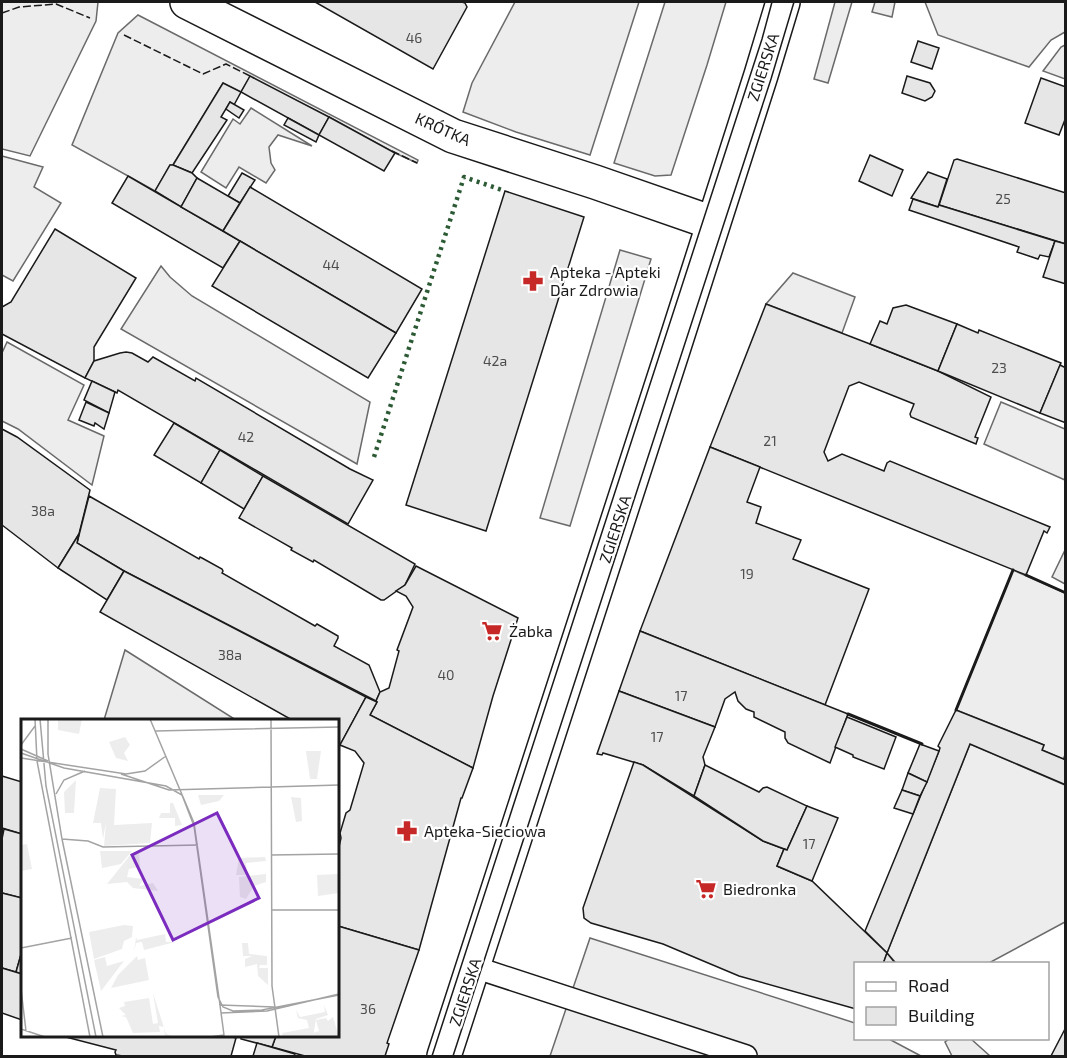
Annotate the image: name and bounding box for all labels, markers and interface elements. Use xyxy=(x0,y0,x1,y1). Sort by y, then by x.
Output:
house number: 46 xyxy=(406,29,422,46)
street label: ZGIERSKA xyxy=(743,30,782,103)
street label: KRÓTKA xyxy=(413,108,474,149)
house number: 25 xyxy=(995,190,1011,207)
house number: 44 xyxy=(322,256,340,273)
place label: Apteka - Apteki Dar Zdrowia xyxy=(550,262,661,299)
pharmacy icon: Apteka - Apteki Dar Zdrowia xyxy=(521,269,545,293)
house number: 42a xyxy=(483,352,507,369)
house number: 23 xyxy=(991,359,1007,376)
house number: 42 xyxy=(238,428,254,445)
house number: 21 xyxy=(763,432,777,449)
street label: ZGIERSKA xyxy=(595,492,634,565)
house number: 38a xyxy=(31,502,55,519)
house number: 19 xyxy=(740,565,754,582)
supermarket icon: Żabka xyxy=(480,619,504,643)
place label: Żabka xyxy=(509,621,553,640)
house number: 38a xyxy=(218,646,242,663)
house number: 40 xyxy=(437,666,455,683)
house number: 17 xyxy=(675,687,687,704)
inset map xyxy=(21,719,339,1037)
house number: 17 xyxy=(651,728,663,745)
pharmacy icon: Apteka-Sieciowa xyxy=(395,819,419,843)
place label: Apteka-Sieciowa xyxy=(424,821,546,840)
house number: 17 xyxy=(803,835,815,852)
supermarket icon: Biedronka xyxy=(694,877,718,901)
place label: Biedronka xyxy=(723,879,796,898)
street label: ZGIERSKA xyxy=(445,955,484,1028)
legend xyxy=(854,962,1049,1040)
text: Road xyxy=(908,974,949,996)
house number: 36 xyxy=(360,1000,376,1017)
text: Building xyxy=(908,1004,975,1026)

